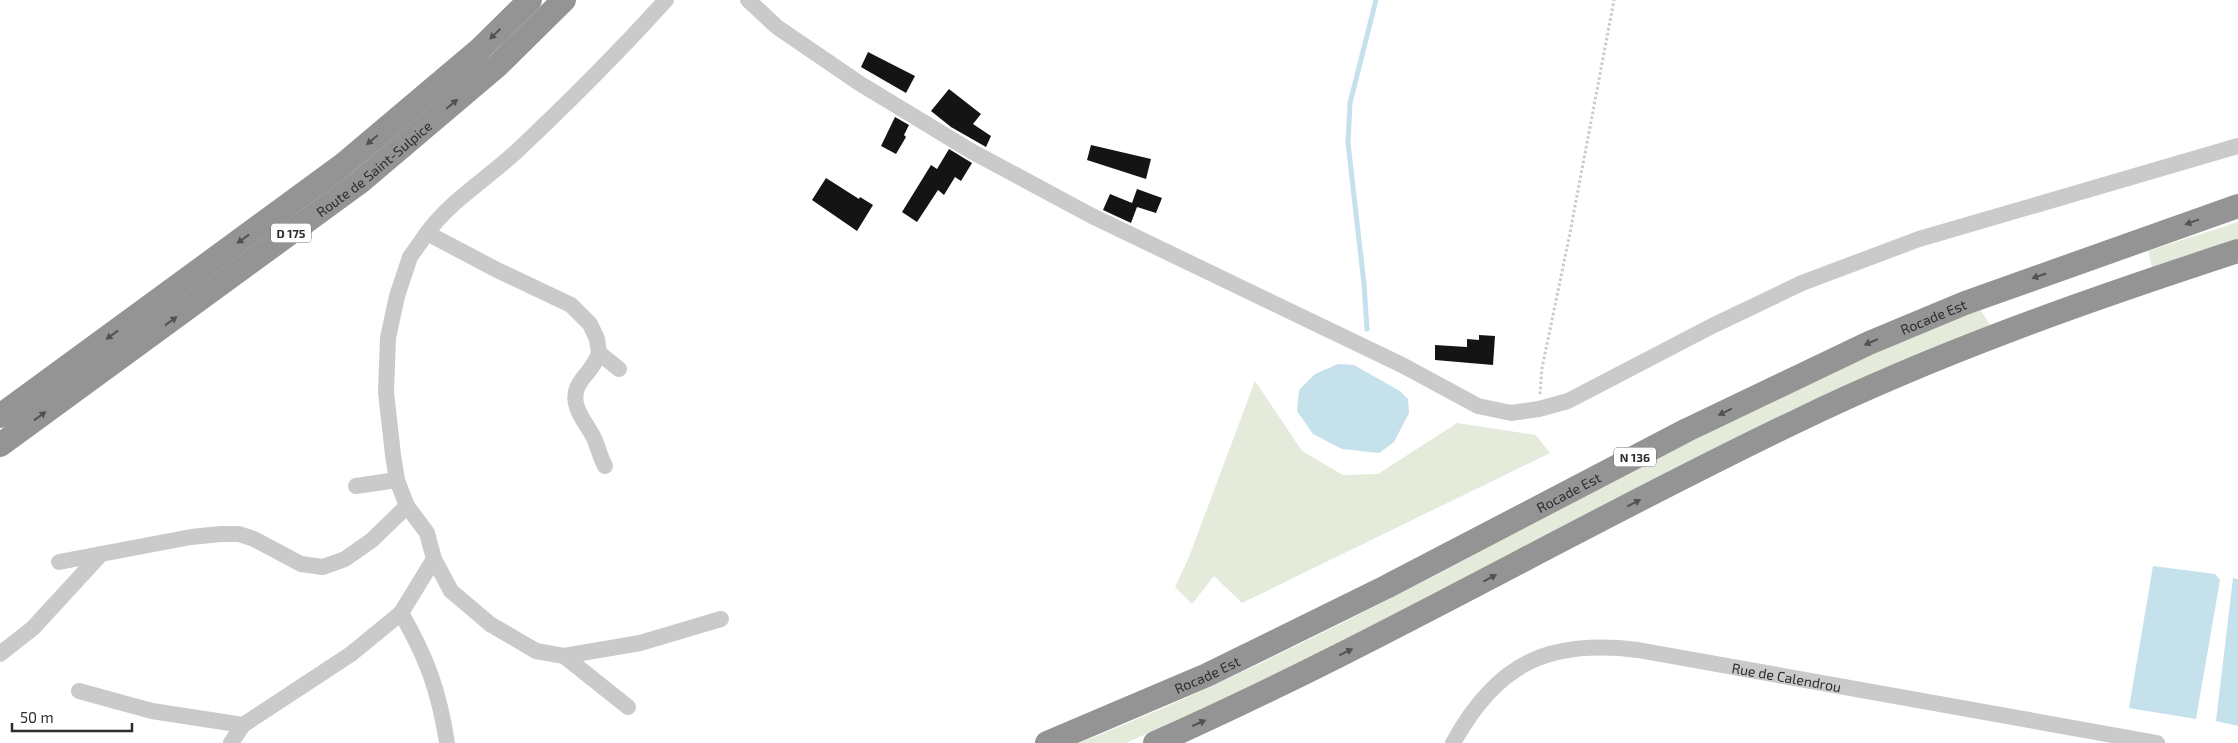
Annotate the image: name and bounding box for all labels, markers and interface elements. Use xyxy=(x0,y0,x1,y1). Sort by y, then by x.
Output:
one-way arrow xyxy=(489,28,501,40)
one-way arrow xyxy=(446,99,458,110)
street label: Route de Saint-Sulpice xyxy=(312,117,435,220)
one-way arrow xyxy=(366,135,379,146)
one-way arrow xyxy=(2184,218,2199,226)
road number: D 175 xyxy=(271,224,311,242)
one-way arrow xyxy=(237,233,250,244)
one-way arrow xyxy=(2031,272,2046,280)
street label: Rocade Est xyxy=(1898,295,1969,338)
one-way arrow xyxy=(164,316,178,326)
one-way arrow xyxy=(105,330,119,340)
one-way arrow xyxy=(1864,338,1878,346)
one-way arrow xyxy=(1717,407,1732,416)
one-way arrow xyxy=(33,411,47,421)
road number: N 136 xyxy=(1614,448,1656,467)
street label: Rocade Est xyxy=(1533,468,1603,516)
one-way arrow xyxy=(1627,499,1642,507)
one-way arrow xyxy=(1483,574,1497,582)
one-way arrow xyxy=(1338,648,1353,657)
street label: Rocade Est xyxy=(1172,652,1242,696)
street label: Rue de Calendrou xyxy=(1730,658,1843,695)
scale bar xyxy=(12,700,132,732)
text: 50 m xyxy=(20,708,54,726)
one-way arrow xyxy=(1192,719,1206,727)

